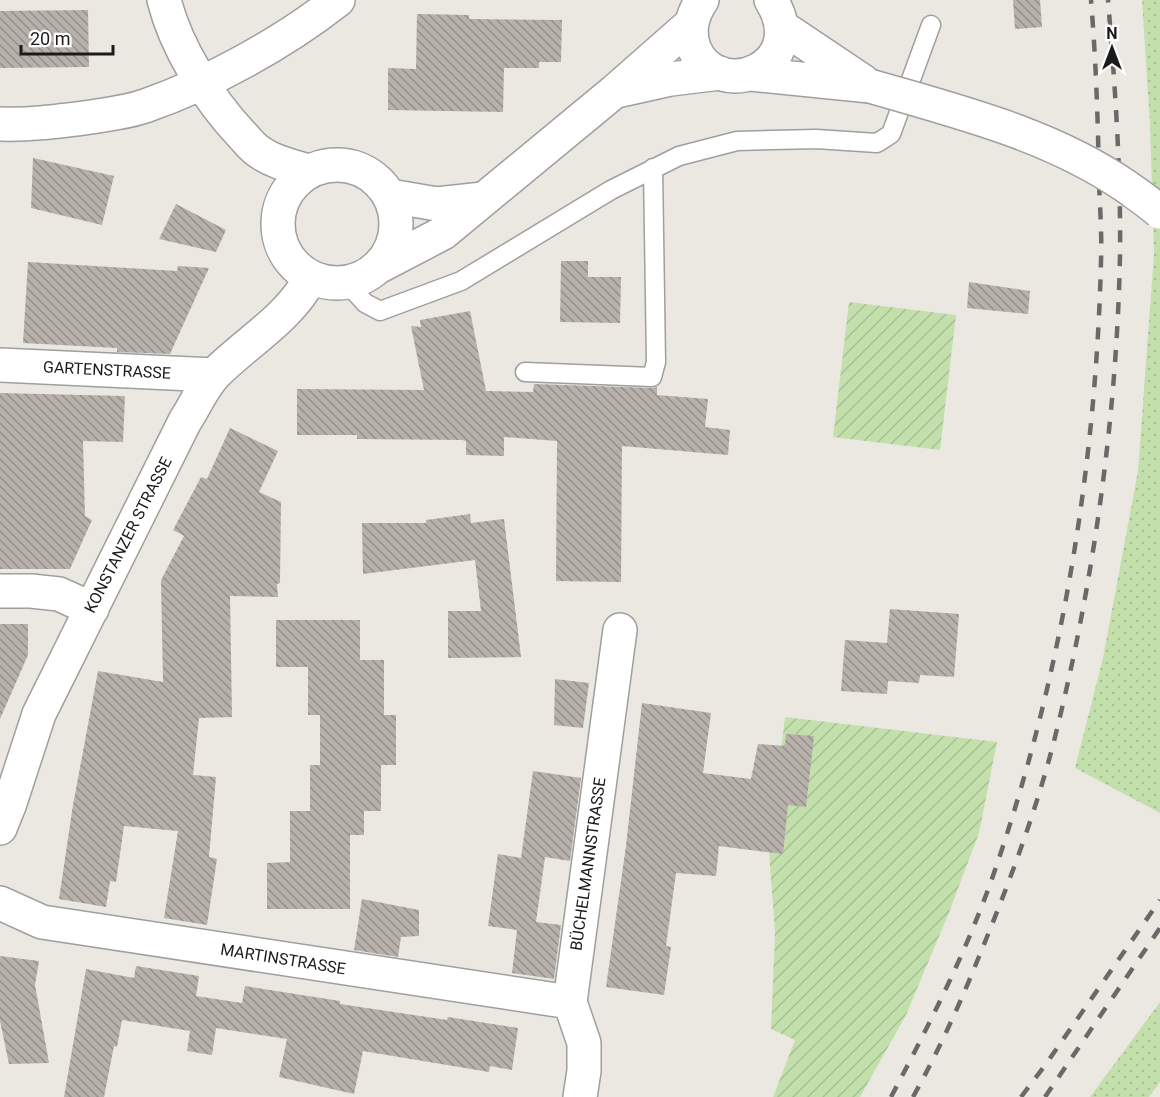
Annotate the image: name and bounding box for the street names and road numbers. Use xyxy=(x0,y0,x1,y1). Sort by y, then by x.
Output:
street label: GARTENSTRASSE xyxy=(43,357,171,383)
street label: KONSTANZER STRASSE xyxy=(80,454,176,616)
street label: BÜCHELMANNSTRASSE xyxy=(566,776,610,952)
street label: MARTINSTRASSE xyxy=(219,940,347,978)

